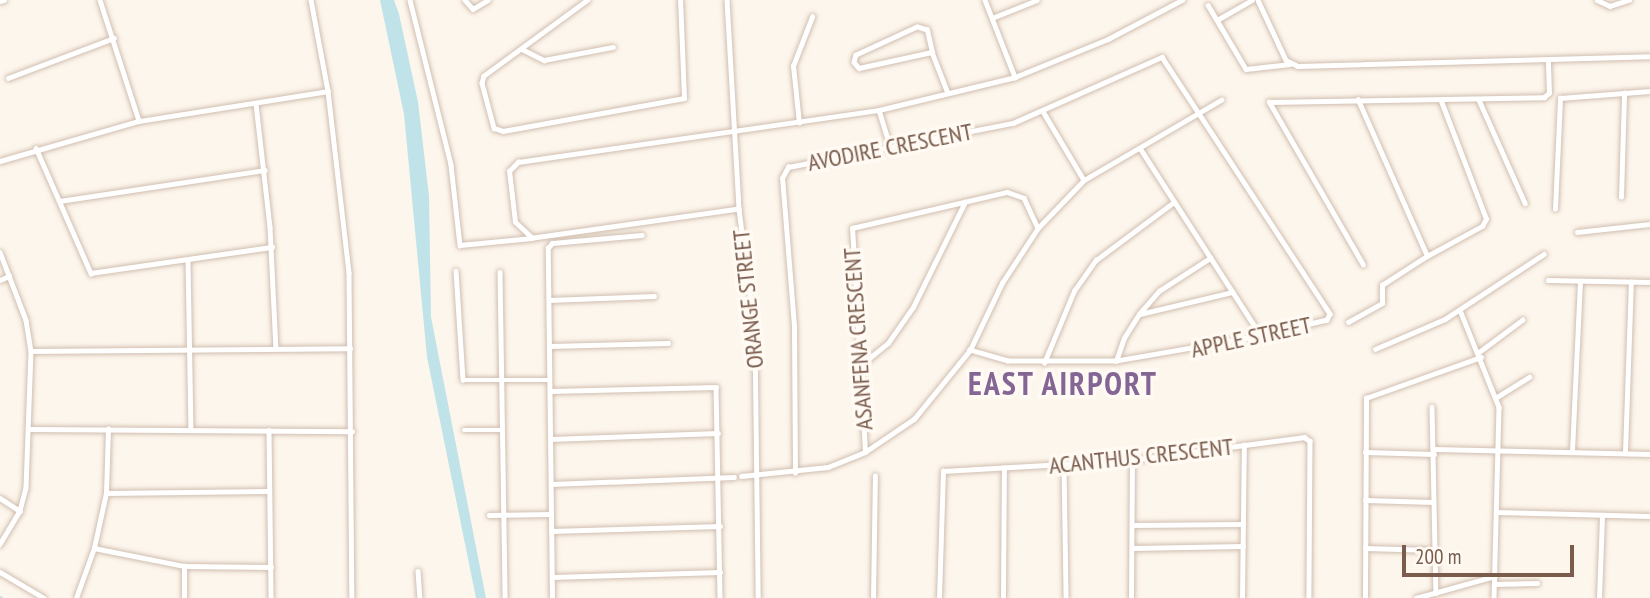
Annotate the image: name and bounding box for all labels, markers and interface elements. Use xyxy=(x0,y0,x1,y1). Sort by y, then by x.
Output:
street label: AVODIRE CRESCENT xyxy=(805,117,975,177)
street label: ORANGE STREET xyxy=(726,228,770,370)
street label: ASANFENA CRESCENT xyxy=(837,246,879,432)
street label: APPLE STREET xyxy=(1188,310,1314,364)
district label: EAST AIRPORT xyxy=(968,364,1158,402)
street label: ACANTHUS CRESCENT xyxy=(1048,432,1234,480)
scale bar xyxy=(1405,532,1576,576)
text: 200 m xyxy=(1415,543,1461,570)

